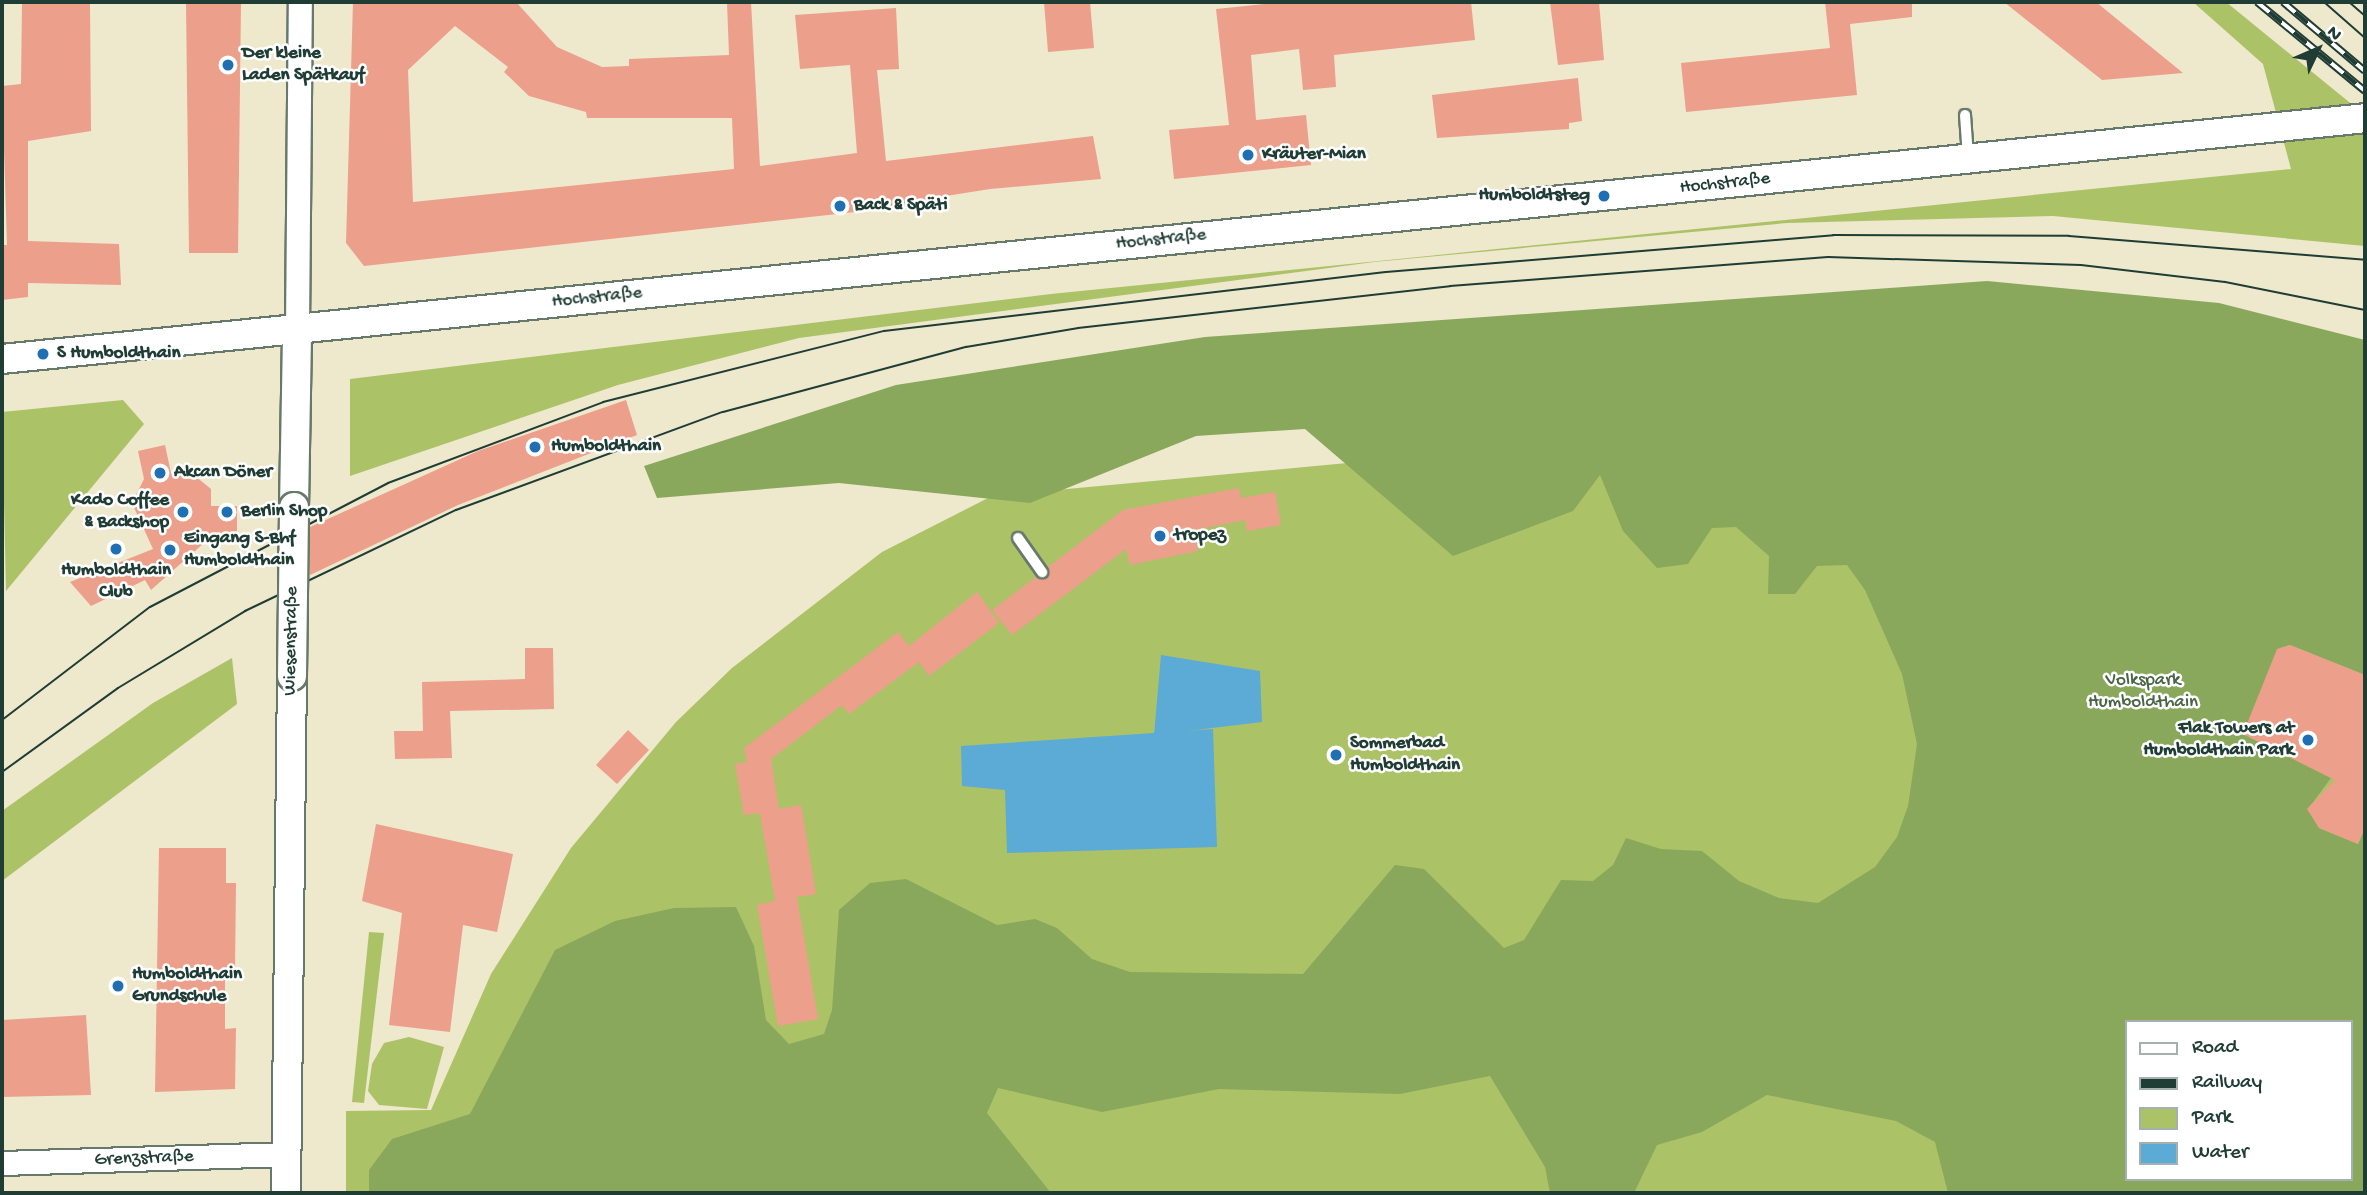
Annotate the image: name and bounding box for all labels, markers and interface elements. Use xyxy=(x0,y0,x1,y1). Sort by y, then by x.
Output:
north arrow xyxy=(2283,14,2353,84)
text: N xyxy=(2321,22,2346,47)
place label: Der kleine Laden Spätkauf xyxy=(242,43,364,87)
marker: Der kleine Laden Spätkauf xyxy=(220,57,236,73)
place label: Kräuter-Mian xyxy=(1262,144,1366,166)
marker: Kräuter-Mian xyxy=(1240,147,1256,163)
street label: Hochstraße xyxy=(1679,168,1771,200)
place label: Humboldtsteg xyxy=(1478,185,1590,207)
marker: Humboldtsteg xyxy=(1596,188,1612,204)
place label: Back & Späti xyxy=(854,195,948,217)
marker: Back & Späti xyxy=(832,198,848,214)
street label: Hochstraße xyxy=(1115,224,1207,256)
street label: Hochstraße xyxy=(551,282,643,314)
place label: S Humboldthain xyxy=(57,343,180,365)
marker: S Humboldthain xyxy=(35,346,51,362)
place label: Humboldthain xyxy=(551,436,661,458)
marker: Humboldthain xyxy=(525,437,545,457)
place label: Akcan Döner xyxy=(174,462,272,484)
marker: Akcan Döner xyxy=(152,465,168,481)
place label: Kado Coffee & Backshop xyxy=(71,490,169,534)
place label: Berlin Shop xyxy=(241,501,327,523)
marker: Kado Coffee & Backshop xyxy=(175,504,191,520)
marker: Berlin Shop xyxy=(219,504,235,520)
place label: tropez xyxy=(1174,525,1226,547)
place label: Eingang S-Bhf Humboldthain xyxy=(184,528,295,572)
marker: tropez xyxy=(1152,528,1168,544)
marker: Humboldthain Club xyxy=(108,541,124,557)
marker: Eingang S-Bhf Humboldthain xyxy=(162,542,178,558)
place label: Humboldthain Club xyxy=(61,560,171,604)
street label: Wiesenstraße xyxy=(280,586,304,696)
park label: Volkspark Humboldthain xyxy=(2088,670,2198,714)
place label: Flak Towers at Humboldthain Park xyxy=(2143,718,2294,762)
marker: Flak Towers at Humboldthain Park xyxy=(2300,732,2316,748)
place label: Sommerbad Humboldthain xyxy=(1350,733,1460,777)
marker: Sommerbad Humboldthain xyxy=(1328,747,1344,763)
place label: Humboldthain Grundschule xyxy=(132,964,242,1008)
marker: Humboldthain Grundschule xyxy=(110,978,126,994)
legend xyxy=(2126,1020,2353,1181)
text: Road xyxy=(2192,1036,2238,1061)
text: Railway xyxy=(2192,1071,2262,1096)
text: Park xyxy=(2192,1106,2232,1131)
text: Water xyxy=(2192,1141,2248,1166)
street label: Grenzstraße xyxy=(94,1146,194,1172)

